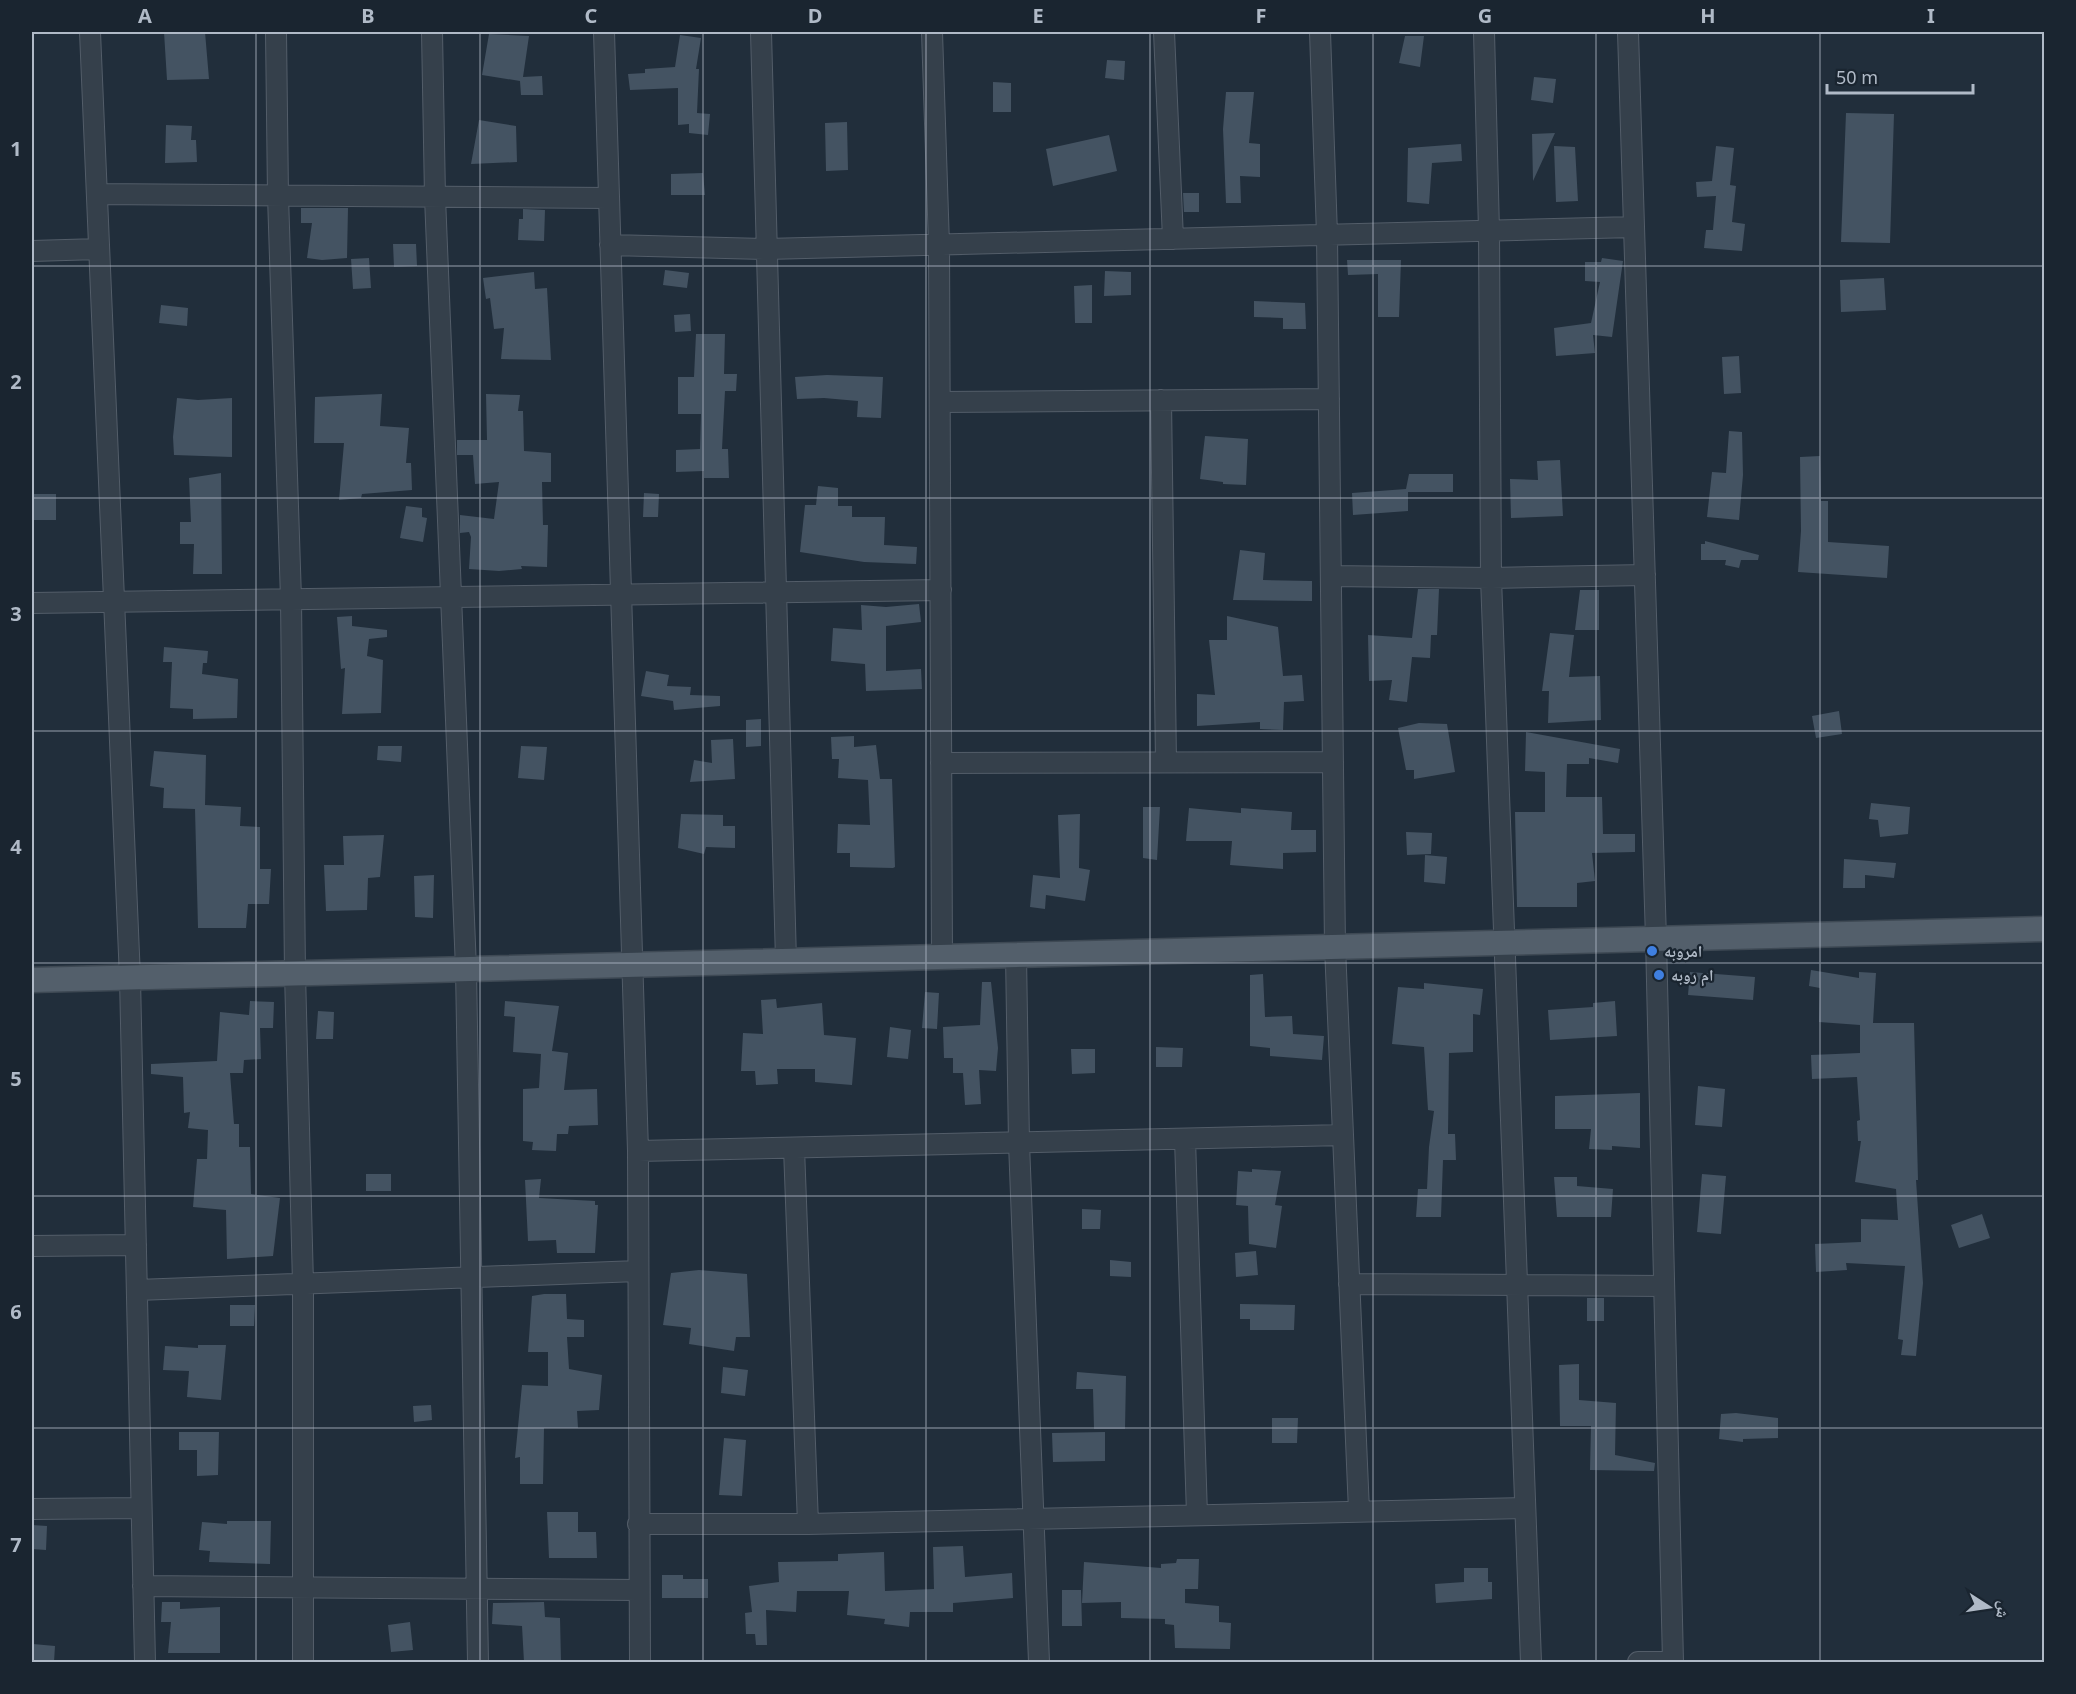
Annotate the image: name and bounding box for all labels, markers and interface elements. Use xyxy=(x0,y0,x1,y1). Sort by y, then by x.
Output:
text: A xyxy=(138,2,152,29)
text: B xyxy=(361,2,375,29)
text: C xyxy=(585,2,598,29)
text: D xyxy=(808,2,822,29)
text: E xyxy=(1032,2,1044,29)
text: F xyxy=(1256,2,1266,29)
text: G xyxy=(1478,2,1492,29)
text: H xyxy=(1700,2,1716,29)
text: I xyxy=(1927,2,1935,29)
scale bar xyxy=(1827,57,1972,95)
text: 50 m xyxy=(1836,65,1878,89)
text: 1 xyxy=(10,135,22,162)
text: 2 xyxy=(10,368,22,395)
text: 3 xyxy=(10,600,22,627)
text: 4 xyxy=(10,833,22,860)
place label: امروبه xyxy=(1664,940,1702,962)
marker: امروبه xyxy=(1645,944,1659,958)
place label: ام روبه xyxy=(1671,964,1714,987)
marker: ام روبه xyxy=(1652,968,1666,982)
text: 5 xyxy=(10,1065,22,1092)
text: 6 xyxy=(10,1298,22,1325)
text: 7 xyxy=(10,1531,22,1558)
north arrow xyxy=(1959,1577,2019,1637)
text: ش xyxy=(1991,1600,2016,1621)

